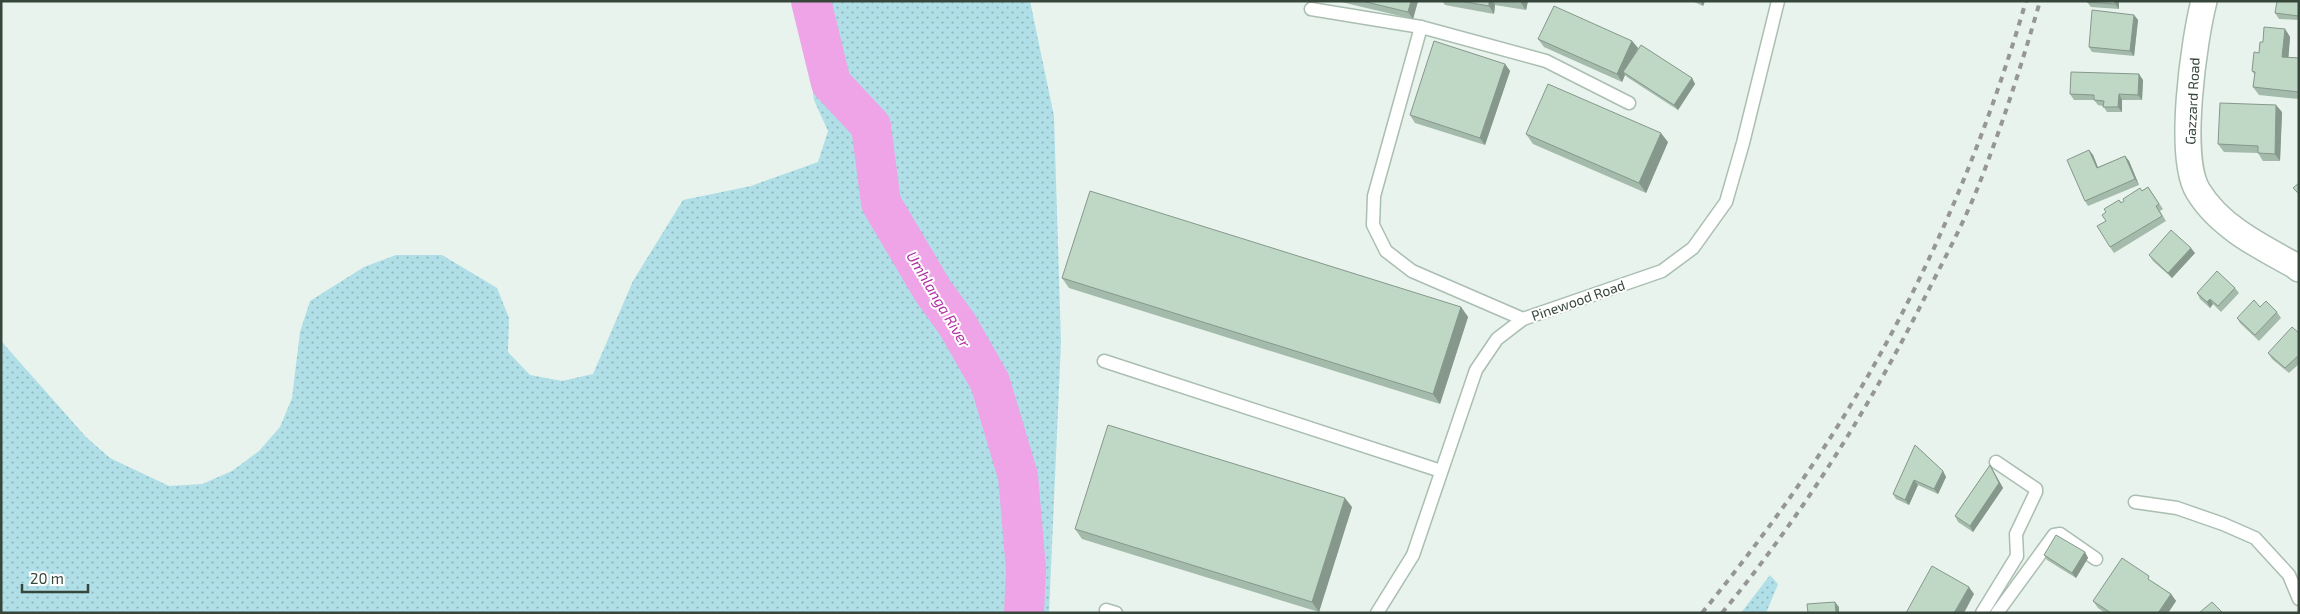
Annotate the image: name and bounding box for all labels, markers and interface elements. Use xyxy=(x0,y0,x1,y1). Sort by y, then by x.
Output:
street label: Gazzard Road xyxy=(2181,57,2203,145)
water label: Umhlanga River xyxy=(903,248,975,351)
street label: Pinewood Road xyxy=(1529,276,1627,324)
scale bar xyxy=(22,562,89,594)
text: 20 m xyxy=(30,569,64,587)

